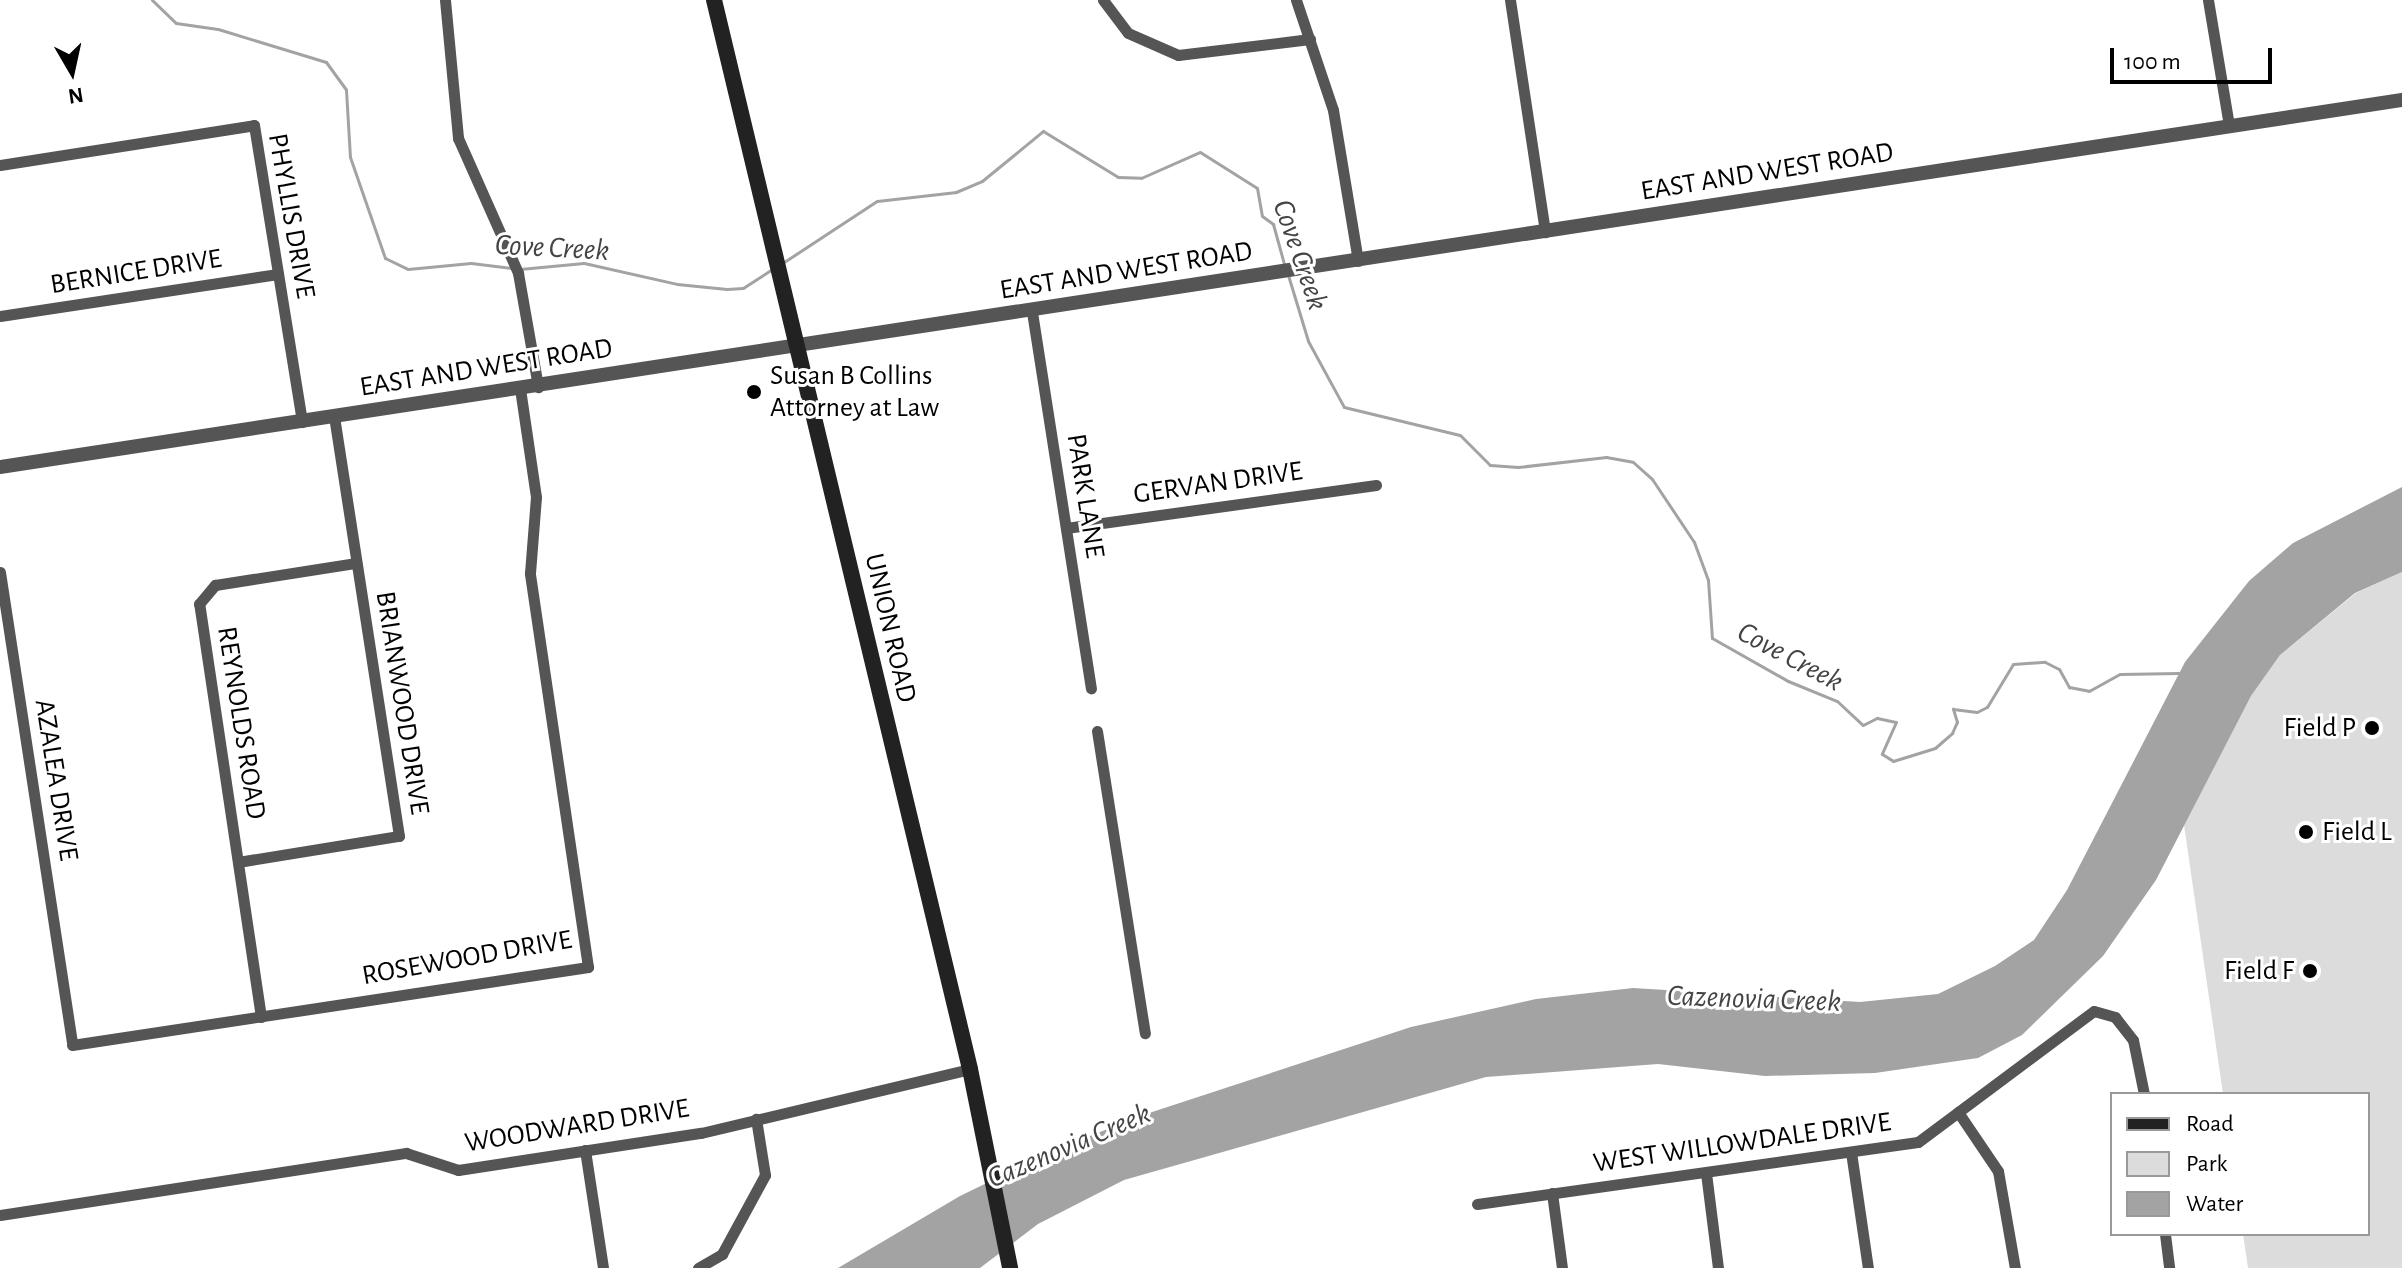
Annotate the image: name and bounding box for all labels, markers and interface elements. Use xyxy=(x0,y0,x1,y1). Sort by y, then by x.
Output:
north arrow xyxy=(32,32,112,112)
scale bar xyxy=(2114,32,2276,82)
text: 100 m xyxy=(2124,50,2181,74)
text: N xyxy=(66,84,85,108)
street label: PHYLLIS DRIVE xyxy=(260,131,322,301)
street label: EAST AND WEST ROAD xyxy=(1638,135,1896,209)
water label: Cove Creek xyxy=(1264,195,1336,315)
water label: Cove Creek xyxy=(494,227,610,269)
street label: EAST AND WEST ROAD xyxy=(997,234,1255,308)
street label: BERNICE DRIVE xyxy=(48,242,224,302)
street label: EAST AND WEST ROAD xyxy=(357,331,615,405)
place label: Susan B Collins Attorney at Law xyxy=(770,359,939,425)
marker: Susan B Collins Attorney at Law xyxy=(745,383,763,401)
street label: PARK LANE xyxy=(1059,432,1111,560)
street label: GERVAN DRIVE xyxy=(1131,455,1305,511)
street label: UNION ROAD xyxy=(857,550,923,706)
street label: BRIANWOOD DRIVE xyxy=(368,589,436,817)
water label: Cove Creek xyxy=(1731,614,1849,700)
street label: REYNOLDS ROAD xyxy=(209,624,273,822)
street label: AZALEA DRIVE xyxy=(27,697,85,863)
place label: Field P xyxy=(2284,711,2356,745)
marker: Field P xyxy=(2363,719,2381,737)
place label: Field L xyxy=(2322,815,2392,849)
marker: Field L xyxy=(2297,823,2315,841)
street label: ROSEWOOD DRIVE xyxy=(359,923,575,993)
place label: Field F xyxy=(2224,954,2294,988)
marker: Field F xyxy=(2301,962,2319,980)
water label: Cazenovia Creek xyxy=(1666,978,1842,1020)
street label: WOODWARD DRIVE xyxy=(463,1092,691,1160)
legend xyxy=(2110,1092,2370,1236)
water label: Cazenovia Creek xyxy=(982,1095,1156,1197)
street label: WEST WILLOWDALE DRIVE xyxy=(1591,1105,1893,1181)
text: Road xyxy=(2186,1112,2234,1136)
text: Park xyxy=(2186,1152,2227,1176)
text: Water xyxy=(2186,1192,2243,1216)

